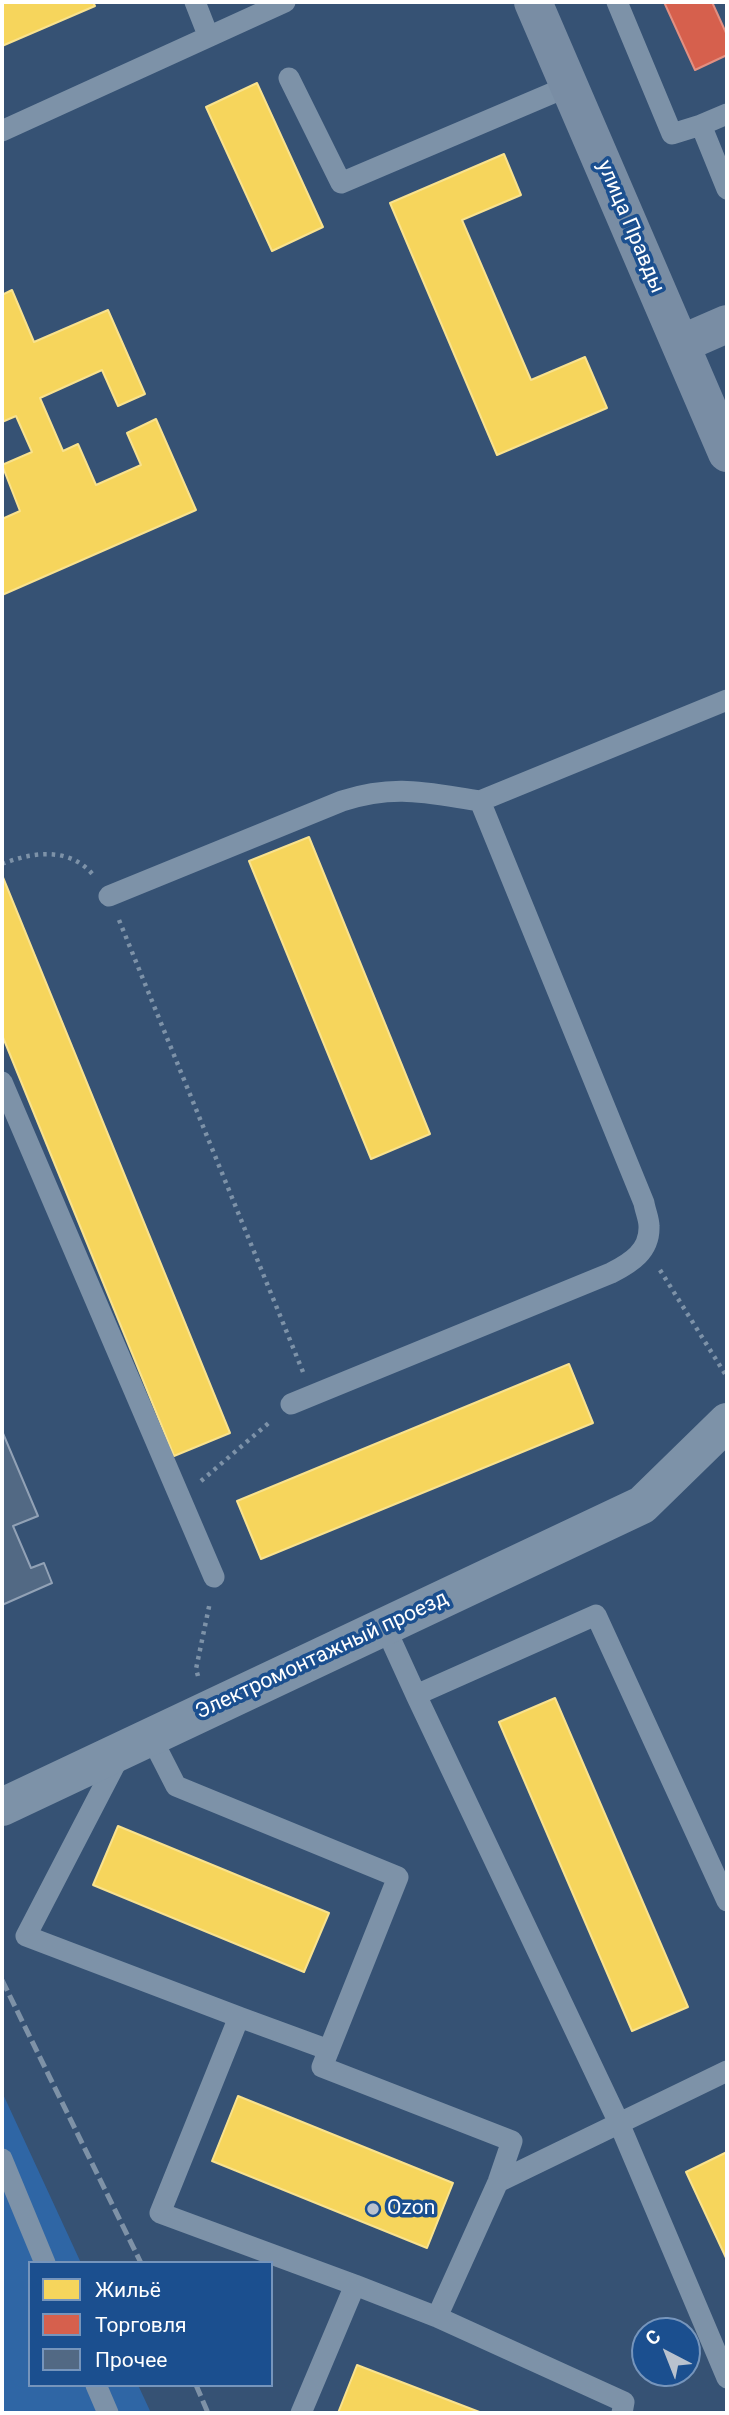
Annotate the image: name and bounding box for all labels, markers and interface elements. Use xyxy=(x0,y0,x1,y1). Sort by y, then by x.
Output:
street label: улица Правды xyxy=(591,157,669,297)
street label: Электромонтажный проезд xyxy=(192,1586,452,1726)
place label: Ozon xyxy=(387,2196,435,2222)
marker: Ozon xyxy=(365,2201,381,2217)
legend xyxy=(28,2261,273,2387)
text: Жильё xyxy=(95,2278,161,2302)
text: Торговля xyxy=(95,2313,187,2337)
north arrow xyxy=(631,2317,701,2387)
text: С xyxy=(641,2325,665,2350)
text: Прочее xyxy=(95,2348,167,2372)

